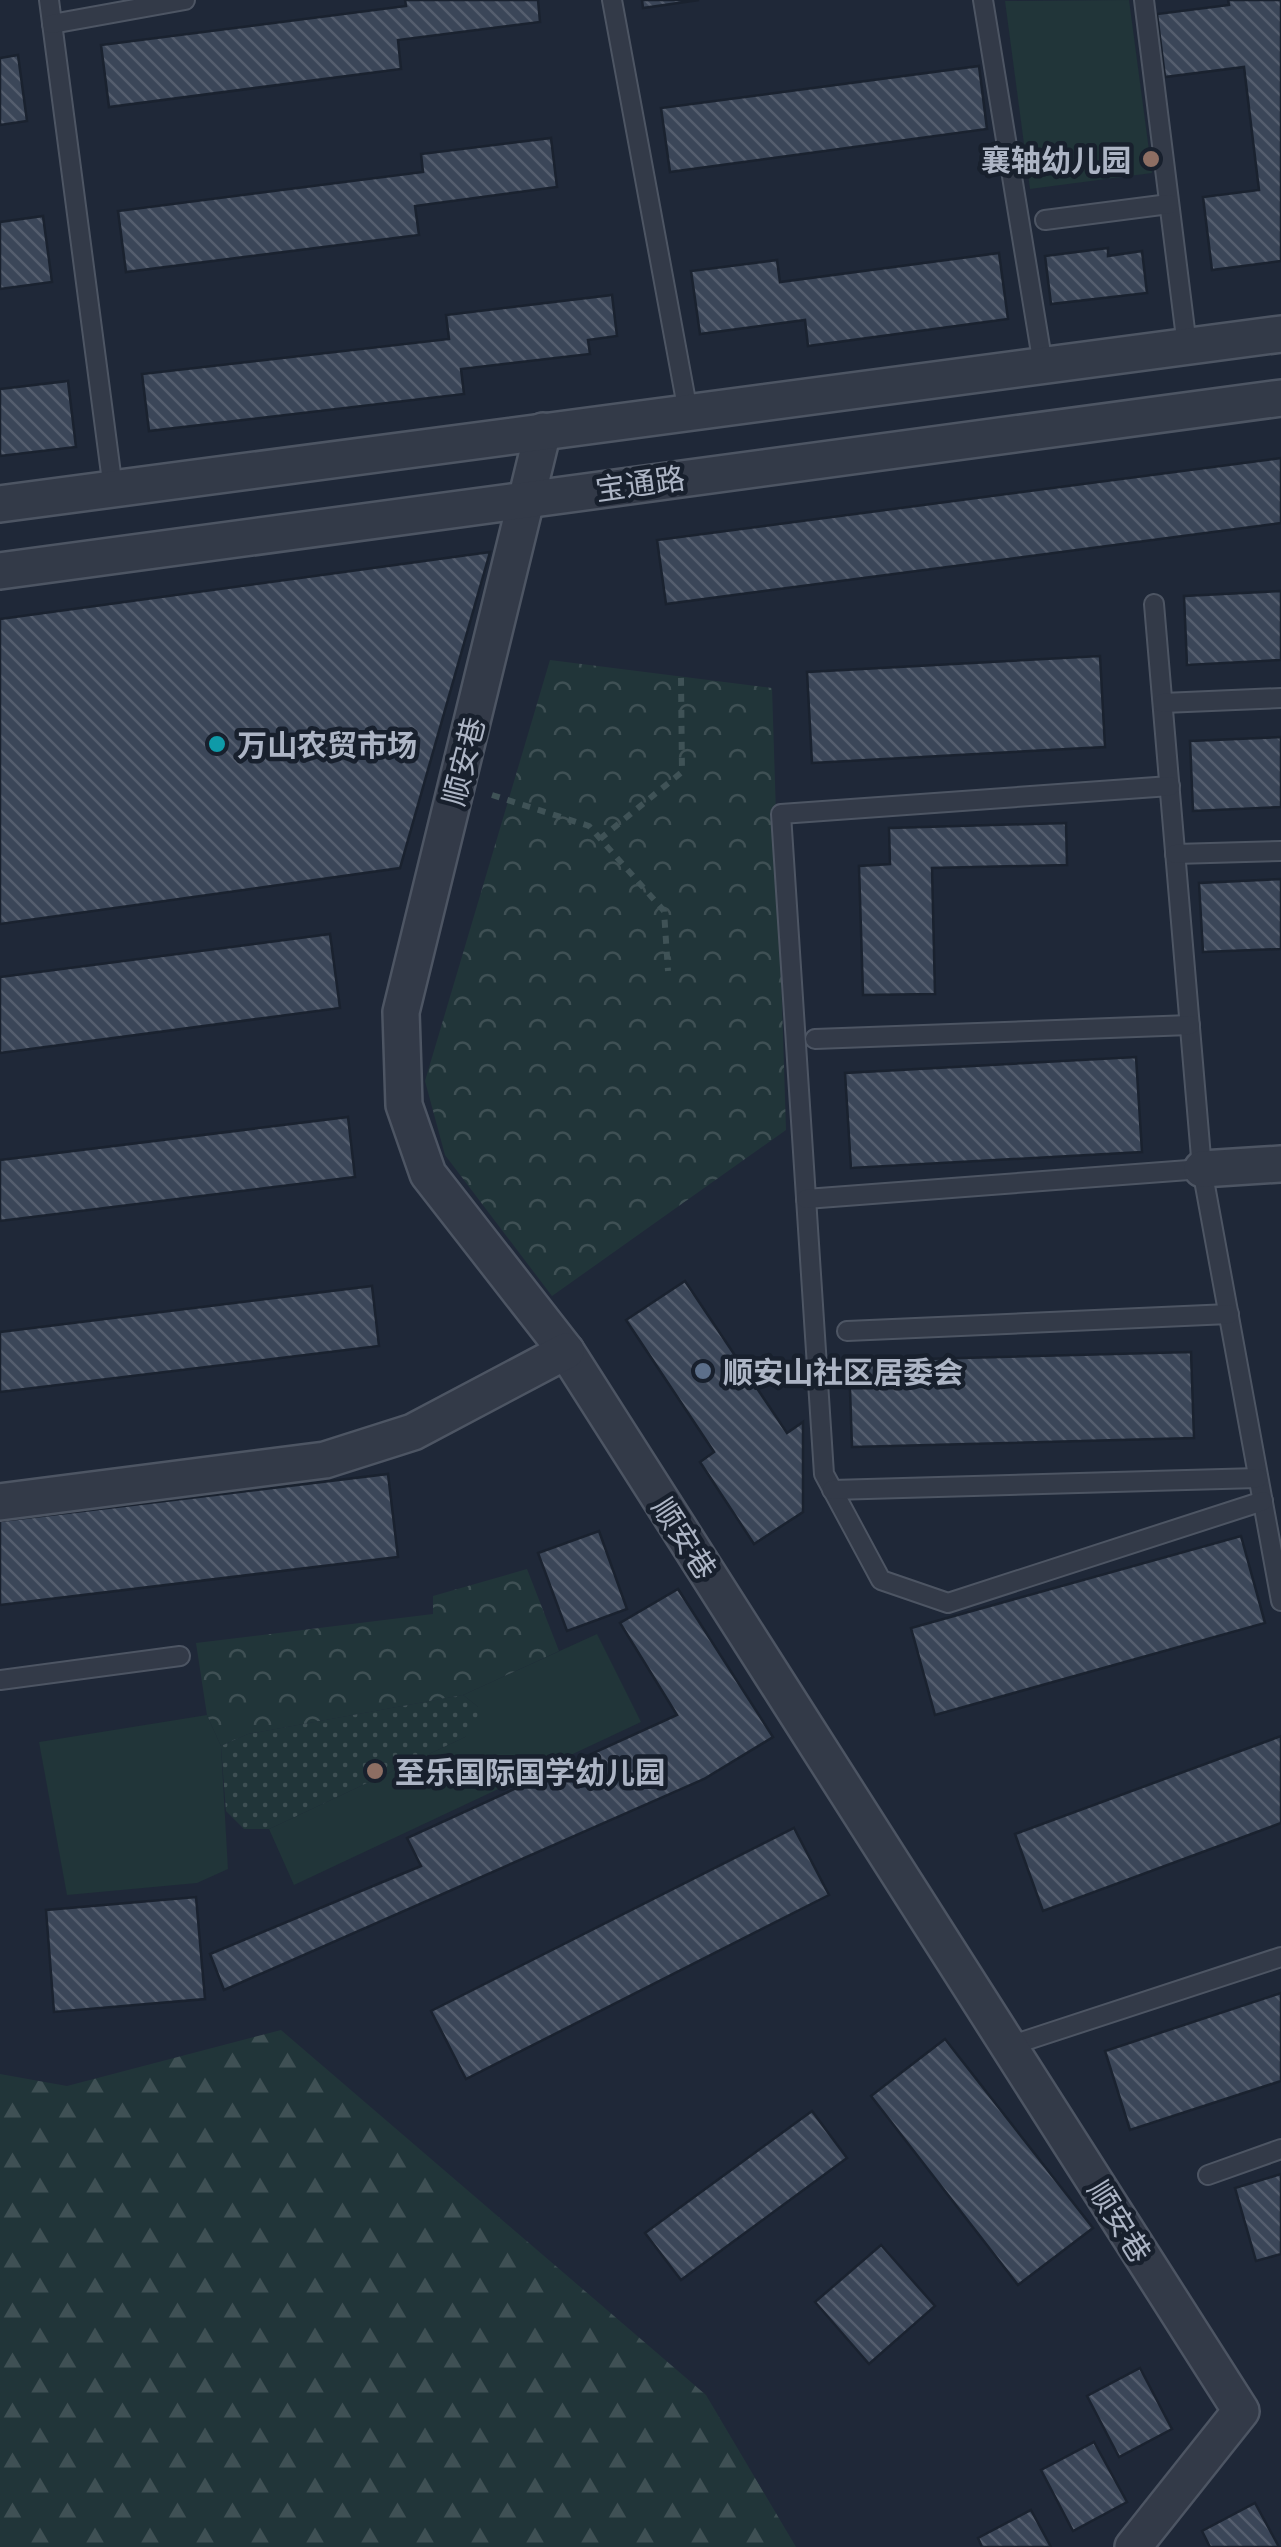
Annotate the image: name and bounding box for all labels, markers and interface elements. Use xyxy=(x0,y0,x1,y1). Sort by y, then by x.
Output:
place label: 襄轴幼儿园 xyxy=(981,139,1131,180)
marker: 襄轴幼儿园 xyxy=(1140,148,1162,170)
street label: 宝通路 xyxy=(593,456,687,510)
street label: 顺安巷 xyxy=(432,712,494,810)
place label: 万山农贸市场 xyxy=(237,724,417,765)
marker: 万山农贸市场 xyxy=(206,733,228,755)
place label: 顺安山社区居委会 xyxy=(723,1351,963,1392)
marker: 顺安山社区居委会 xyxy=(692,1360,714,1382)
street label: 顺安巷 xyxy=(643,1489,727,1587)
place label: 至乐国际国学幼儿园 xyxy=(395,1751,665,1792)
marker: 至乐国际国学幼儿园 xyxy=(364,1760,386,1782)
street label: 顺安巷 xyxy=(1079,2172,1161,2270)

